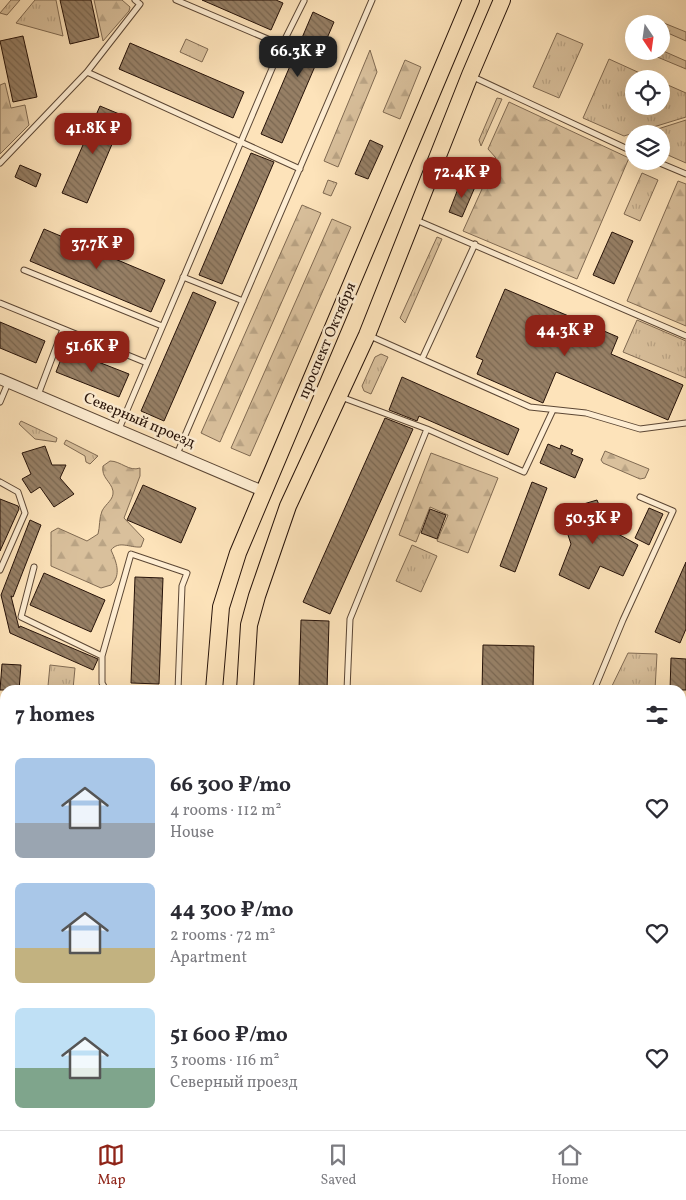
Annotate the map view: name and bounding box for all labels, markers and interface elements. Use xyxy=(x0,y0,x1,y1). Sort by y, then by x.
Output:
north arrow xyxy=(625,15,670,60)
map controls xyxy=(625,15,670,170)
pin: 66.3K ₽ xyxy=(252,36,344,78)
text: 66.3K ₽ xyxy=(270,41,326,63)
button: locate xyxy=(625,70,670,115)
pin: 41.8K ₽ xyxy=(47,112,139,155)
text: 41.8K ₽ xyxy=(65,118,121,140)
button: layers xyxy=(625,125,670,170)
pin: 72.4K ₽ xyxy=(416,156,508,199)
text: 72.4K ₽ xyxy=(434,162,490,184)
pin: 37.7K ₽ xyxy=(51,228,143,270)
text: 37.7K ₽ xyxy=(71,233,123,255)
street label: проспект Октября xyxy=(294,279,362,403)
pin: 44.3K ₽ xyxy=(519,314,611,357)
text: 44.3K ₽ xyxy=(536,320,594,342)
pin: 51.6K ₽ xyxy=(46,330,138,373)
text: 51.6K ₽ xyxy=(65,336,119,358)
street label: Северный проезд xyxy=(80,388,199,454)
pin: 50.3K ₽ xyxy=(547,502,639,545)
text: 50.3K ₽ xyxy=(565,508,621,530)
text: 7 homes xyxy=(15,701,95,730)
icon: filters xyxy=(643,701,671,729)
text: 66 300 ₽/mo xyxy=(170,771,291,800)
icon: home xyxy=(55,778,115,838)
icon: heart xyxy=(643,794,671,822)
text: 4 rooms · 112 m² xyxy=(170,800,281,822)
text: House xyxy=(170,822,214,844)
text: 44 300 ₽/mo xyxy=(170,896,294,925)
icon: home xyxy=(55,903,115,963)
icon: heart xyxy=(643,919,671,947)
text: 2 rooms · 72 m² xyxy=(170,925,275,947)
text: Apartment xyxy=(170,947,247,969)
text: 51 600 ₽/mo xyxy=(170,1021,288,1050)
icon: home xyxy=(55,1028,115,1088)
icon: heart xyxy=(643,1044,671,1072)
text: 3 rooms · 116 m² xyxy=(170,1050,279,1072)
text: Северный проезд xyxy=(170,1072,297,1094)
tab: Map xyxy=(97,1141,126,1190)
tab: Saved xyxy=(320,1141,357,1190)
tab: Home xyxy=(551,1141,589,1190)

